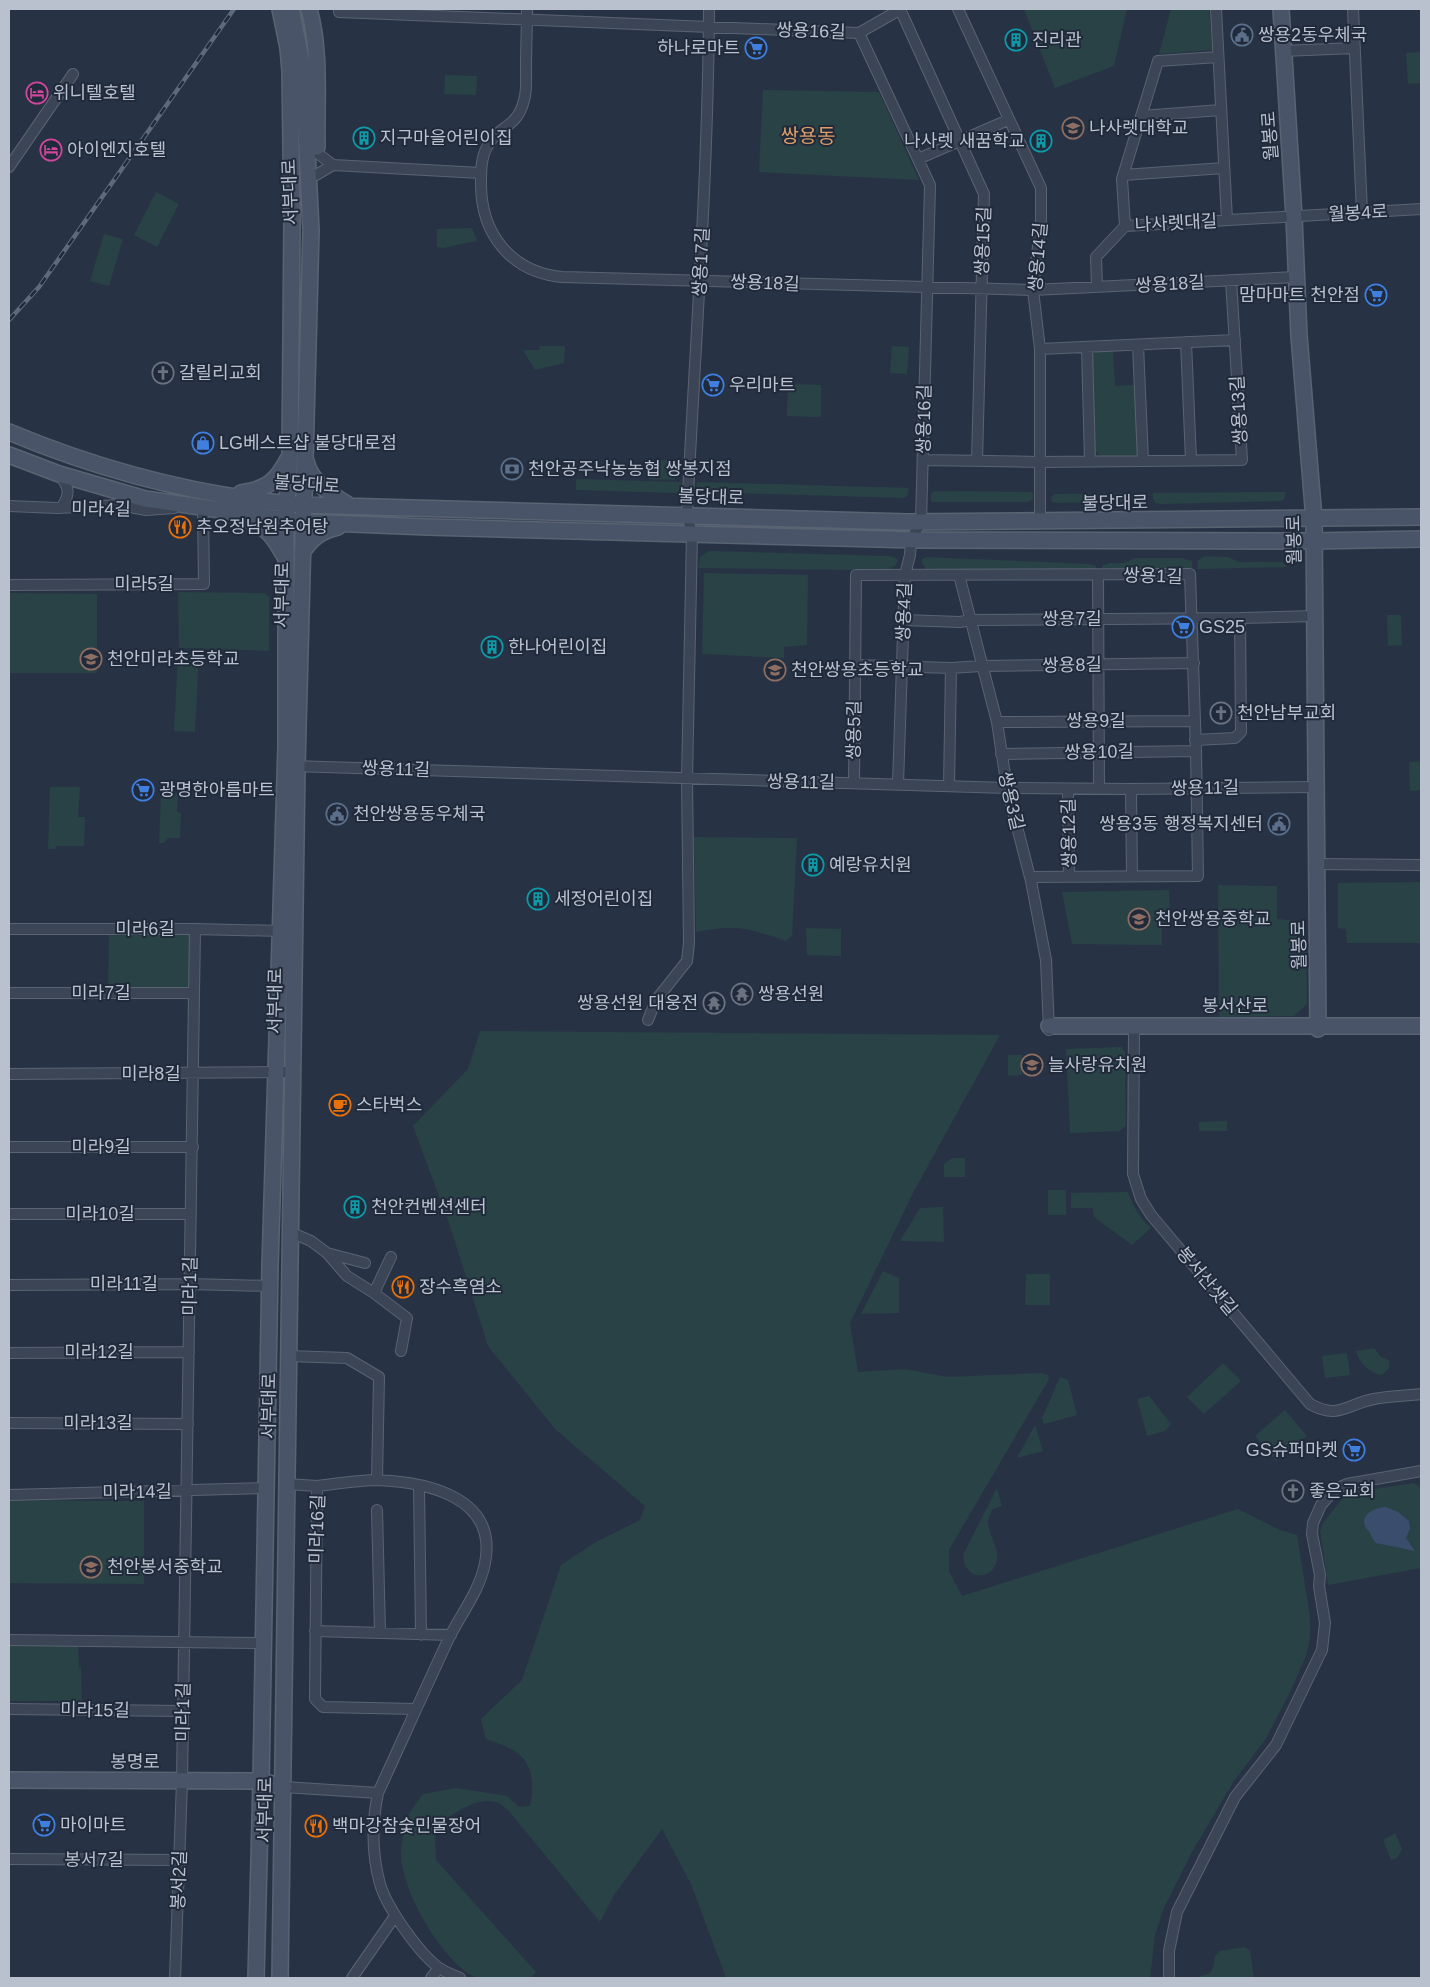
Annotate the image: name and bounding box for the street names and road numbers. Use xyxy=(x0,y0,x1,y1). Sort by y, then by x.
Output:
street label: 쌍용16길 xyxy=(776,20,846,42)
street label: 월봉로 xyxy=(1258,111,1282,161)
street label: 서부대로 xyxy=(279,159,301,225)
street label: 월봉4로 xyxy=(1328,201,1388,225)
street label: 쌍용15길 xyxy=(972,206,994,276)
street label: 나사렛대길 xyxy=(1134,211,1218,235)
street label: 쌍용14길 xyxy=(1025,221,1051,293)
street label: 쌍용17길 xyxy=(689,227,713,297)
street label: 쌍용18길 xyxy=(730,272,800,294)
street label: 쌍용18길 xyxy=(1135,272,1205,296)
street label: 쌍용13길 xyxy=(1227,375,1251,445)
street label: 쌍용16길 xyxy=(913,384,935,454)
street label: 불당대로 xyxy=(273,472,341,496)
street label: 불당대로 xyxy=(678,486,744,508)
street label: 불당대로 xyxy=(1082,492,1148,514)
street label: 미라4길 xyxy=(71,498,131,520)
street label: 월봉로 xyxy=(1284,515,1304,565)
street label: 서부대로 xyxy=(271,562,293,628)
street label: 쌍용1길 xyxy=(1123,565,1183,587)
street label: 미라5길 xyxy=(114,574,174,594)
street label: 쌍용4길 xyxy=(893,582,915,642)
street label: 쌍용7길 xyxy=(1042,609,1102,629)
street label: 쌍용8길 xyxy=(1042,654,1102,676)
street label: 쌍용5길 xyxy=(843,700,865,760)
street label: 쌍용9길 xyxy=(1066,711,1126,731)
street label: 쌍용10길 xyxy=(1064,741,1134,763)
street label: 쌍용11길 xyxy=(361,758,431,780)
street label: 쌍용3길 xyxy=(995,770,1027,832)
street label: 쌍용11길 xyxy=(767,771,835,793)
street label: 쌍용11길 xyxy=(1171,777,1239,799)
street label: 쌍용12길 xyxy=(1058,798,1080,868)
street label: 미라6길 xyxy=(115,919,175,939)
street label: 월봉로 xyxy=(1289,920,1309,970)
street label: 서부대로 xyxy=(264,968,286,1034)
street label: 미라7길 xyxy=(71,983,131,1003)
street label: 봉서산로 xyxy=(1202,996,1268,1016)
street label: 미라8길 xyxy=(121,1064,181,1084)
street label: 미라9길 xyxy=(71,1137,131,1157)
street label: 미라10길 xyxy=(65,1204,135,1224)
street label: 봉서산샛길 xyxy=(1173,1243,1241,1319)
street label: 미라1길 xyxy=(179,1256,201,1316)
street label: 미라11길 xyxy=(90,1274,158,1294)
street label: 미라12길 xyxy=(64,1342,134,1362)
street label: 서부대로 xyxy=(258,1373,280,1439)
street label: 미라13길 xyxy=(63,1413,133,1433)
street label: 미라14길 xyxy=(102,1481,172,1503)
street label: 미라16길 xyxy=(306,1494,328,1564)
street label: 미라1길 xyxy=(172,1682,194,1742)
street label: 미라15길 xyxy=(60,1699,130,1721)
street label: 봉명로 xyxy=(110,1752,160,1772)
street label: 서부대로 xyxy=(254,1777,276,1843)
street label: 봉서7길 xyxy=(64,1850,124,1870)
street label: 봉서2길 xyxy=(168,1850,190,1910)

